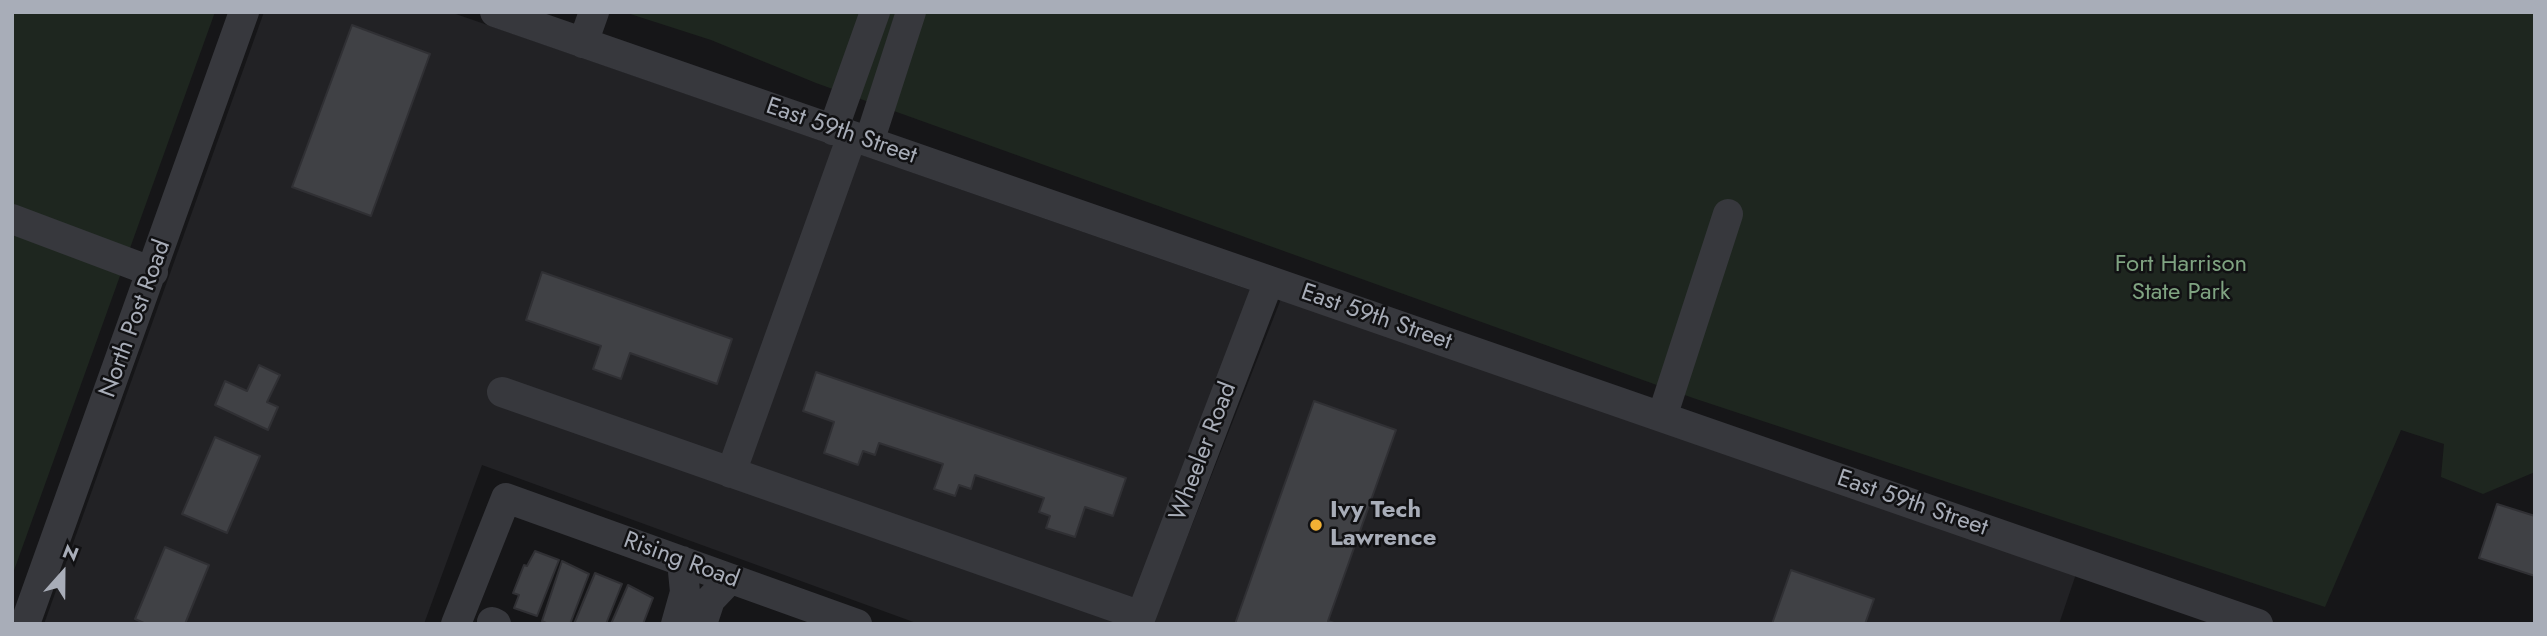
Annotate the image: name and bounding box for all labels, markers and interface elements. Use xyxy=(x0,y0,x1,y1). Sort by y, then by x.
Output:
street label: East 59th Street xyxy=(762,93,920,171)
street label: North Post Road xyxy=(94,236,178,402)
park label: Fort Harrison State Park xyxy=(2115,251,2247,307)
street label: East 59th Street xyxy=(1297,279,1455,357)
street label: Wheeler Road xyxy=(1164,379,1244,525)
street label: East 59th Street xyxy=(1833,465,1991,543)
place label: Ivy Tech Lawrence xyxy=(1330,497,1436,553)
marker: Ivy Tech Lawrence xyxy=(1308,517,1324,533)
street label: Rising Road xyxy=(619,527,743,595)
north arrow xyxy=(28,538,98,608)
text: N xyxy=(59,538,83,568)

